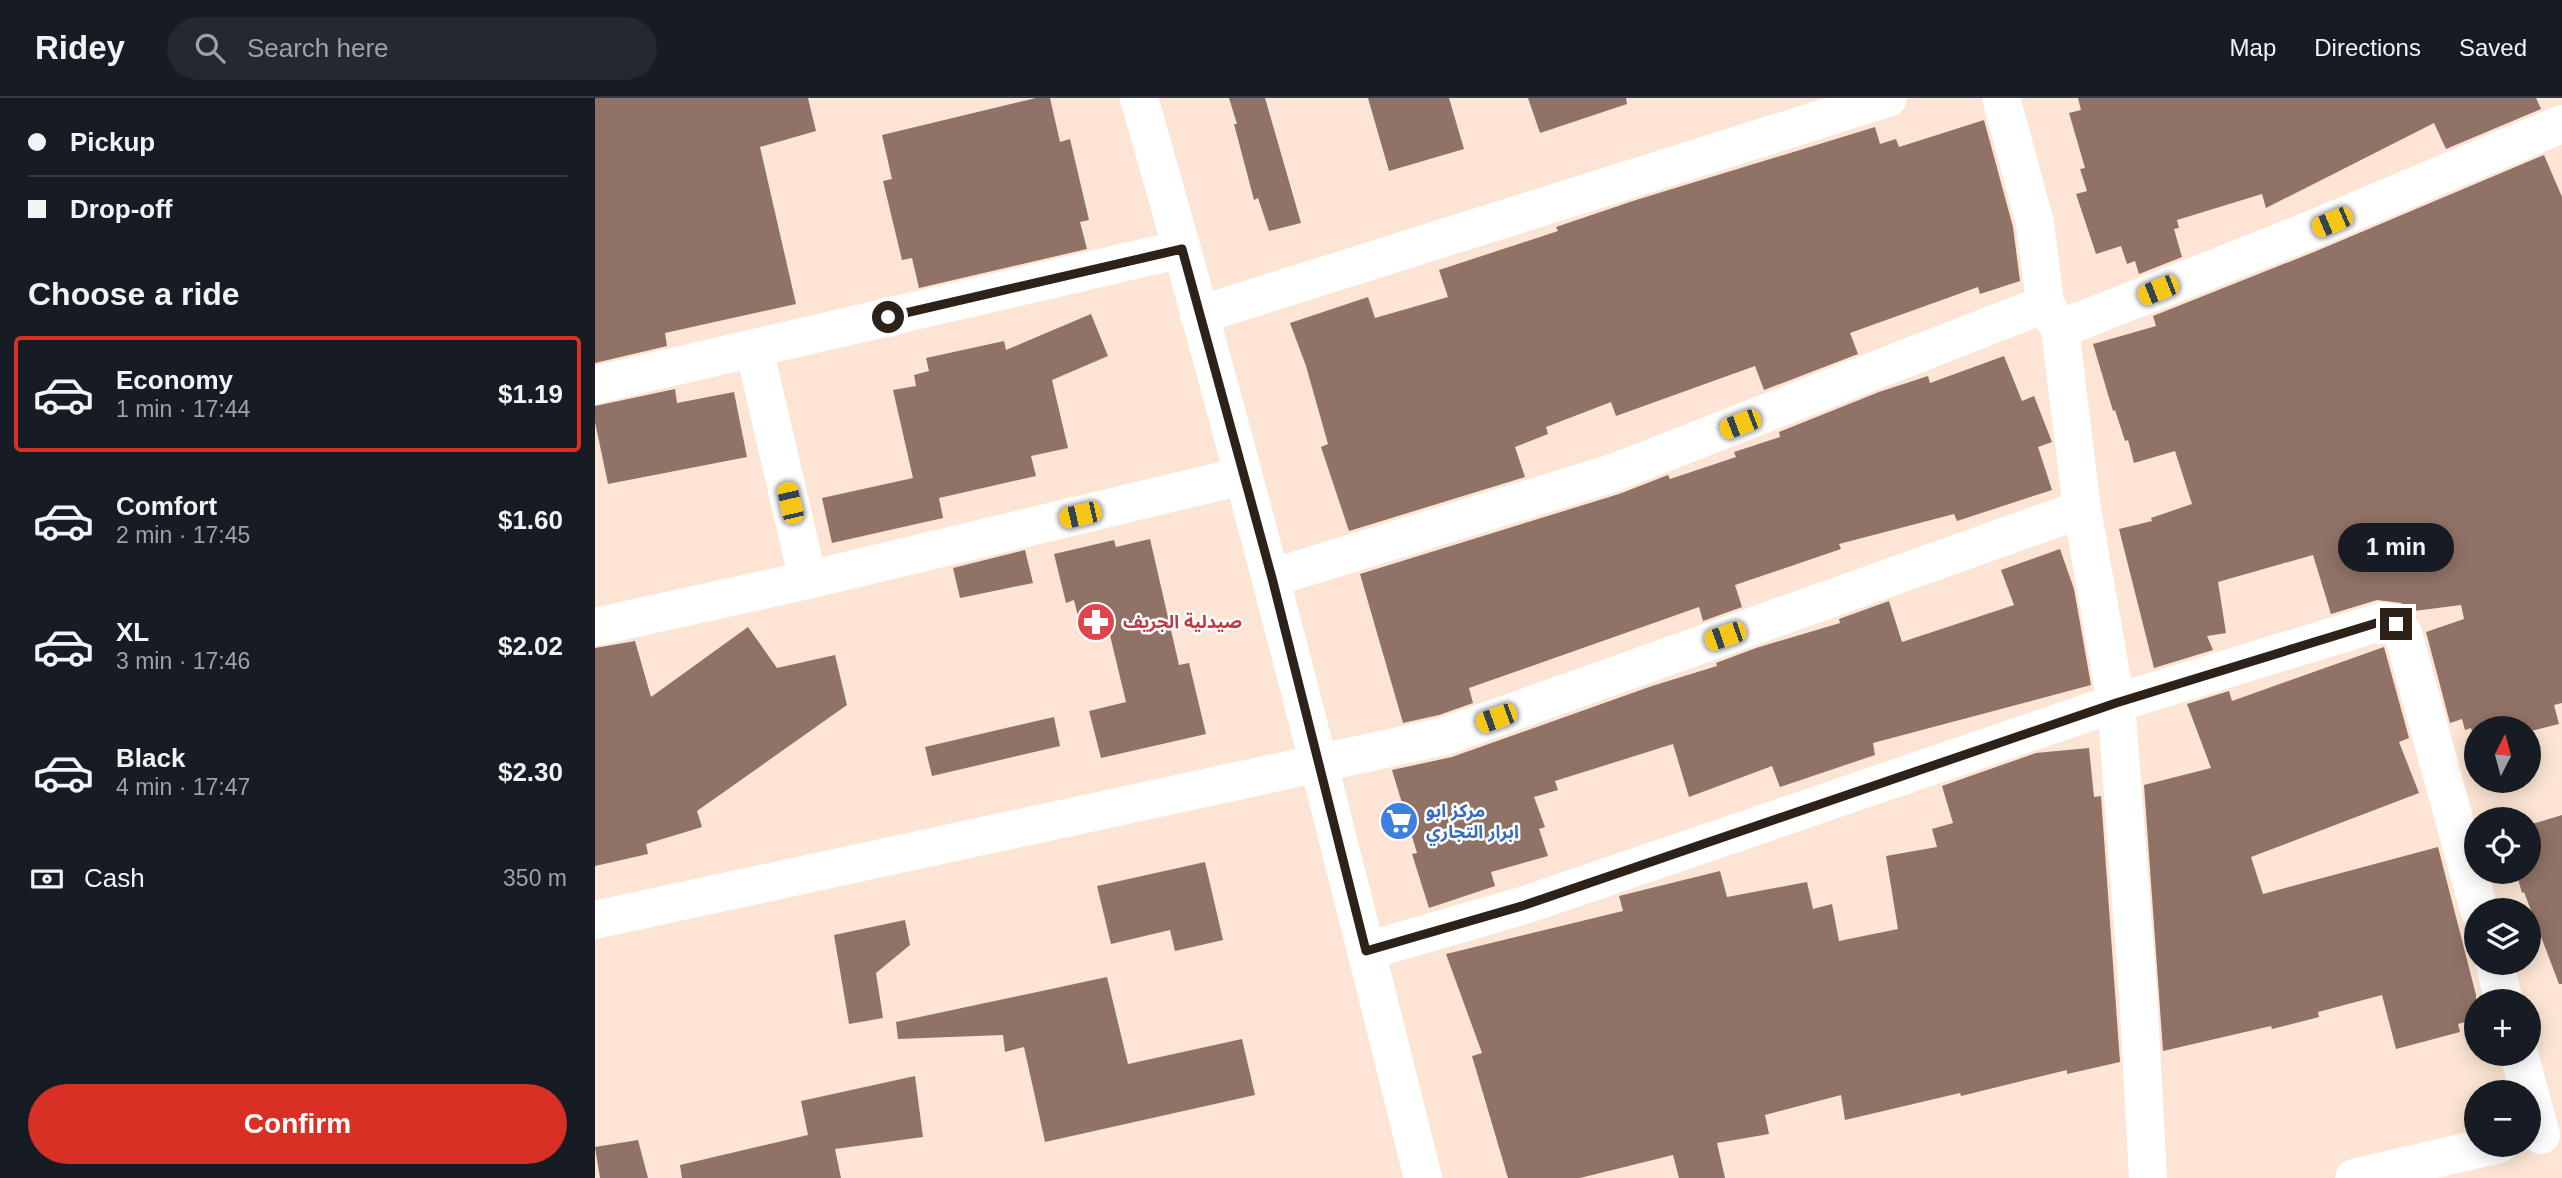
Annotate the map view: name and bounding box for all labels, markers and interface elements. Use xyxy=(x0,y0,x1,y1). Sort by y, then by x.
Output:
search box xyxy=(167,17,657,80)
text: Ridey xyxy=(35,29,125,66)
icon: search xyxy=(191,29,229,67)
text: Search here xyxy=(247,33,389,63)
text: Map xyxy=(2230,34,2276,61)
text: Directions xyxy=(2314,34,2421,61)
text: Saved xyxy=(2459,34,2527,61)
text: Pickup xyxy=(70,127,155,157)
text: Drop-off xyxy=(70,194,173,224)
car xyxy=(2309,204,2356,240)
car xyxy=(2135,272,2182,308)
text: Choose a ride xyxy=(28,276,240,312)
route start xyxy=(872,301,904,333)
icon: car xyxy=(32,363,95,426)
text: Economy xyxy=(116,365,233,395)
text: $1.19 xyxy=(498,379,563,409)
text: 1 min · 17:44 xyxy=(116,396,250,422)
car xyxy=(1717,407,1764,441)
car xyxy=(776,480,805,526)
icon: car xyxy=(32,489,95,552)
text: Comfort xyxy=(116,491,217,521)
car xyxy=(1058,500,1103,530)
text: $1.60 xyxy=(498,505,563,535)
text: 2 min · 17:45 xyxy=(116,522,250,548)
callout: 1 min xyxy=(2338,522,2454,572)
text: 1 min xyxy=(2366,534,2426,560)
pharmacy icon: صيدلية الجريف xyxy=(1075,601,1117,643)
route end xyxy=(2380,608,2412,640)
place label: صيدلية الجريف xyxy=(1123,612,1242,633)
icon: car xyxy=(32,615,95,678)
text: XL xyxy=(116,617,149,647)
car xyxy=(1702,619,1749,653)
text: $2.02 xyxy=(498,631,563,661)
text: 3 min · 17:46 xyxy=(116,648,250,674)
car xyxy=(1473,701,1520,735)
north arrow xyxy=(2464,716,2541,793)
map controls xyxy=(2464,716,2541,1157)
icon: car xyxy=(32,741,95,804)
text: Black xyxy=(116,743,185,773)
text: $2.30 xyxy=(498,757,563,787)
text: 4 min · 17:47 xyxy=(116,774,250,800)
supermarket icon: مركز ابو ابرار التجاري xyxy=(1378,800,1420,842)
place label: مركز ابو ابرار التجاري xyxy=(1426,801,1519,846)
button: locate xyxy=(2464,807,2541,884)
icon: cash xyxy=(28,860,66,898)
text: Cash xyxy=(84,863,145,893)
text: 350 m xyxy=(503,865,567,891)
button: layers xyxy=(2464,898,2541,975)
button: + xyxy=(2464,989,2541,1066)
button: − xyxy=(2464,1080,2541,1157)
button: Confirm xyxy=(28,1084,567,1164)

